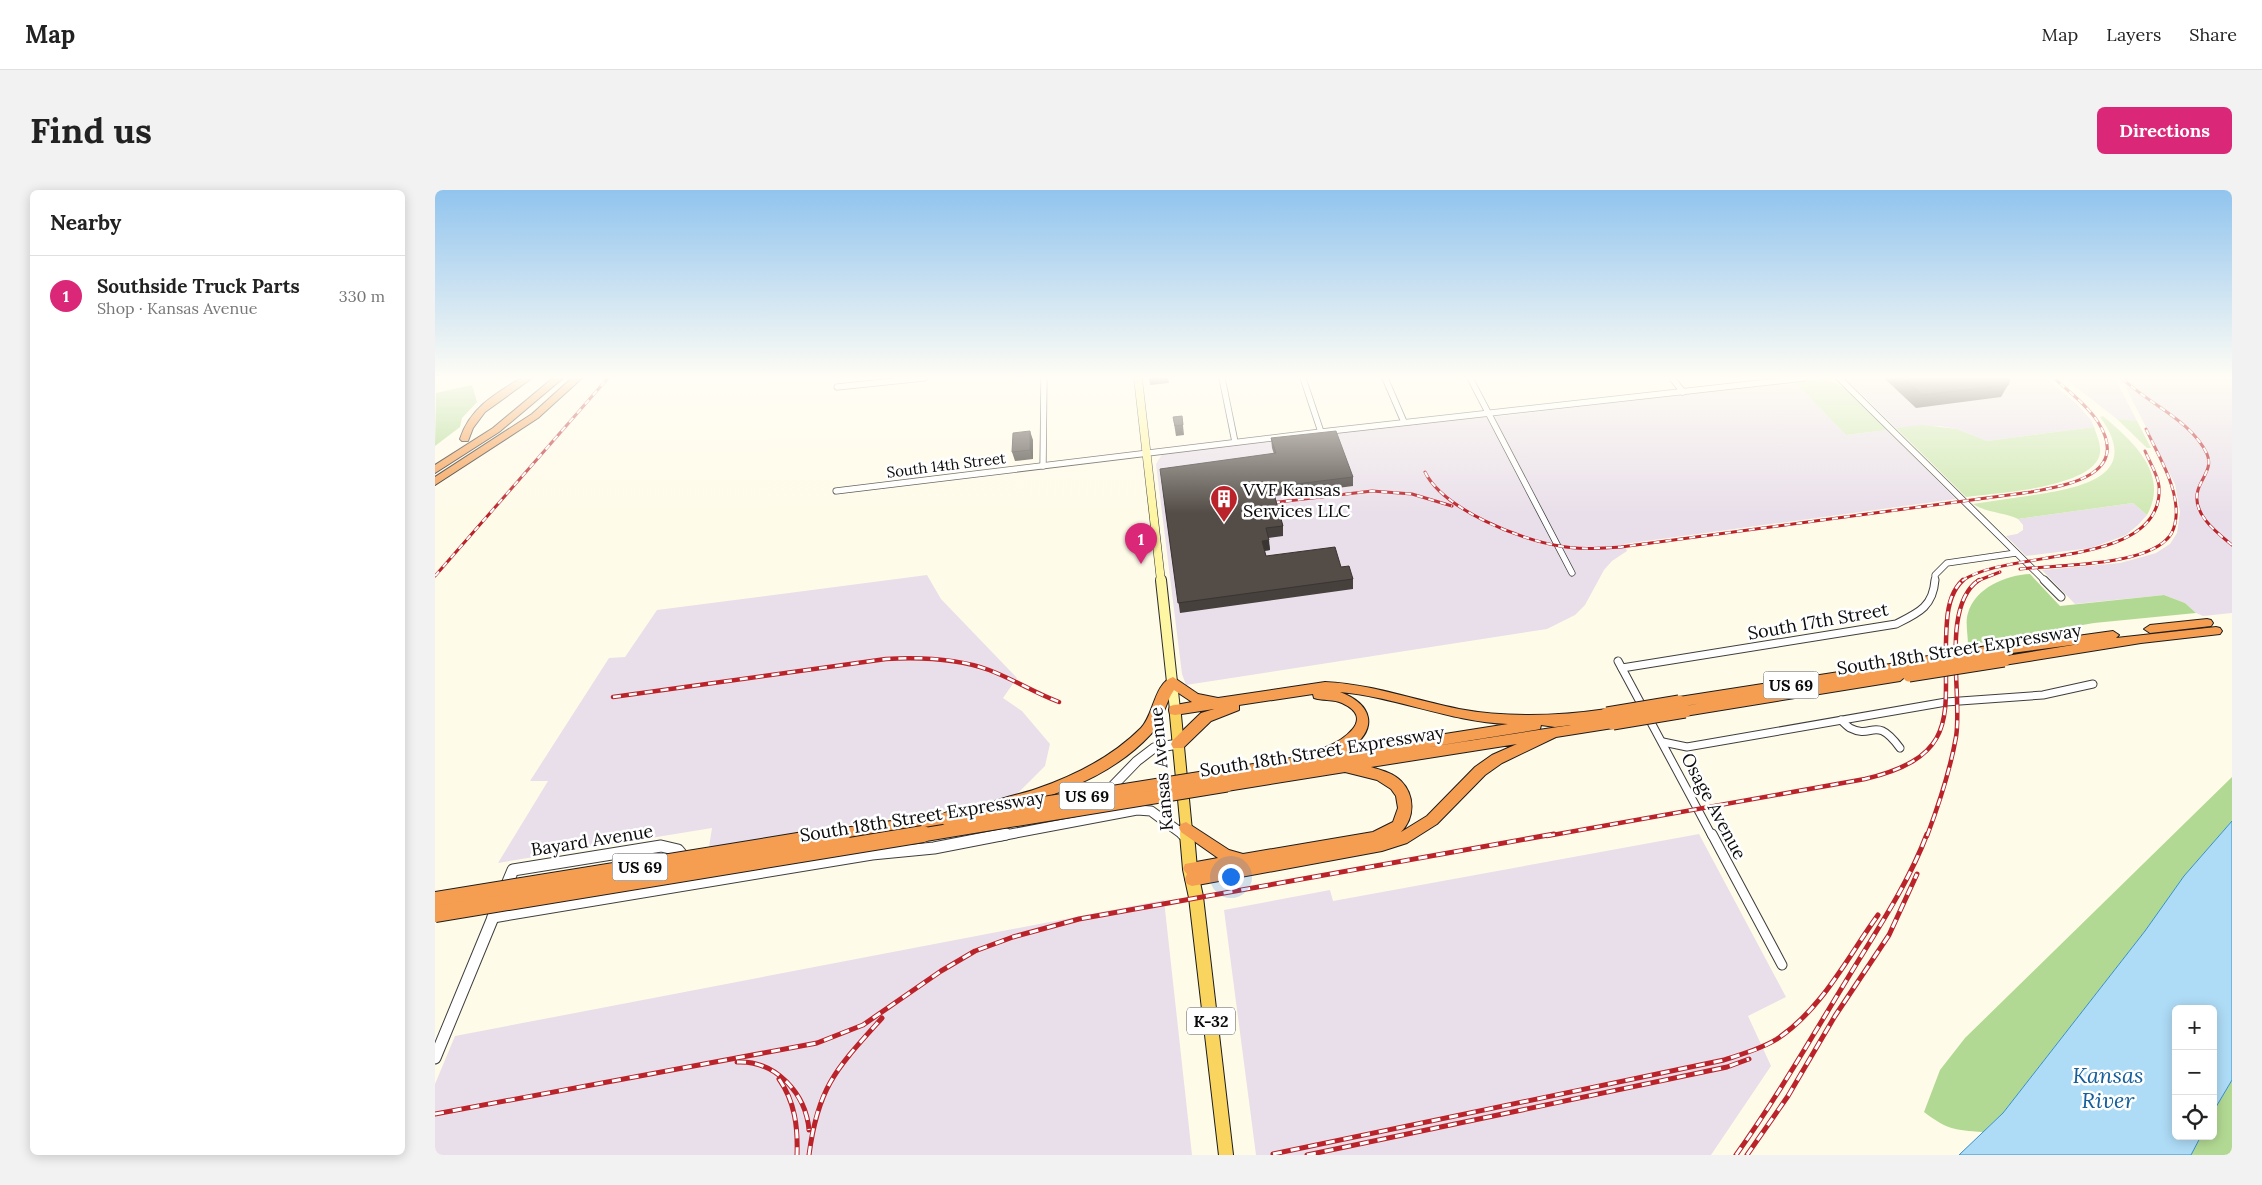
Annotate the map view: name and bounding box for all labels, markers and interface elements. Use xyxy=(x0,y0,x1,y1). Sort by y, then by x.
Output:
text: Map xyxy=(25,19,75,50)
text: Map xyxy=(2042,23,2078,46)
text: Layers xyxy=(2106,23,2161,46)
text: Share xyxy=(2189,23,2237,46)
button: Directions xyxy=(2097,107,2232,154)
text: Find us xyxy=(30,108,152,153)
text: Nearby xyxy=(50,209,121,236)
text: Southside Truck Parts xyxy=(97,274,300,298)
text: 1 xyxy=(63,286,69,306)
text: 330 m xyxy=(339,286,385,306)
text: Shop · Kansas Avenue xyxy=(97,298,257,318)
street label: South 14th Street xyxy=(885,448,1007,482)
place label: VVF Kansas Services LLC xyxy=(1242,478,1351,522)
building icon: VVF Kansas Services LLC xyxy=(1209,484,1239,523)
pin: 1 xyxy=(1125,523,1157,564)
street label: South 17th Street xyxy=(1746,597,1890,645)
street label: South 18th Street Expressway xyxy=(1835,618,2083,680)
road number: US 69 xyxy=(1763,672,1819,698)
street label: Kansas Avenue xyxy=(1144,706,1178,832)
street label: South 18th Street Expressway xyxy=(1198,720,1446,782)
street label: Osage Avenue xyxy=(1676,749,1752,863)
road number: US 69 xyxy=(1059,782,1115,810)
street label: South 18th Street Expressway xyxy=(798,785,1046,847)
street label: Bayard Avenue xyxy=(529,819,655,861)
road number: US 69 xyxy=(613,854,667,880)
your location xyxy=(1218,864,1244,890)
map controls xyxy=(2172,1005,2217,1140)
button: + xyxy=(2172,1005,2217,1050)
road number: K-32 xyxy=(1187,1008,1235,1034)
button: − xyxy=(2172,1050,2217,1095)
water label: Kansas River xyxy=(2073,1061,2143,1114)
button: locate xyxy=(2172,1095,2217,1140)

